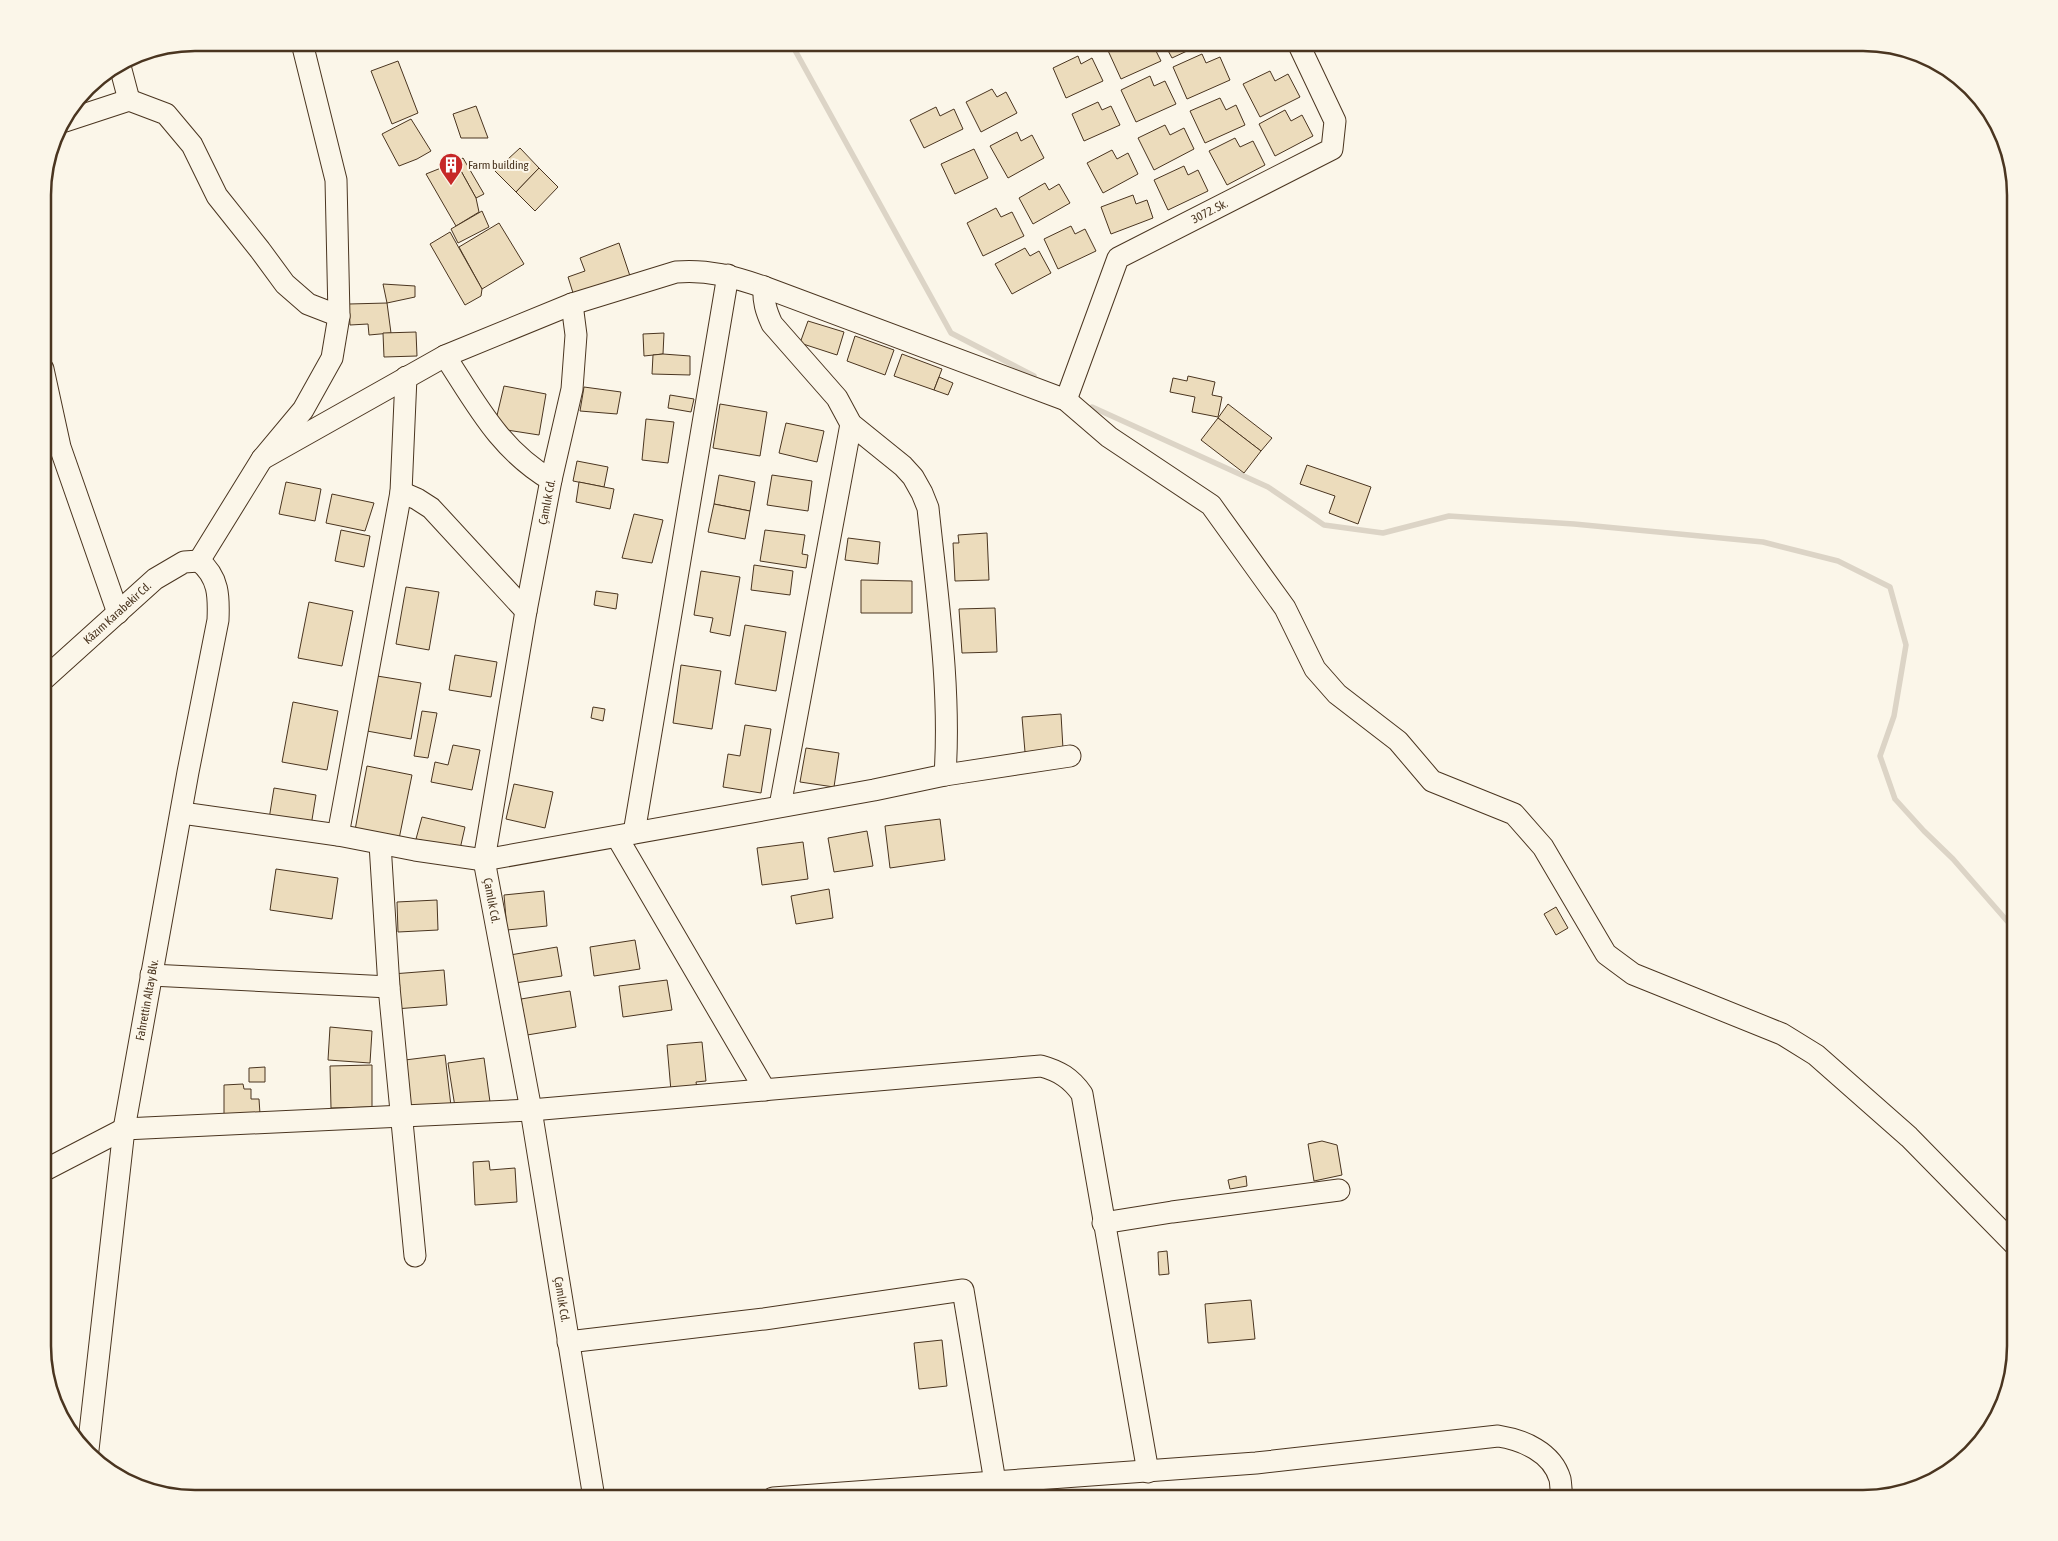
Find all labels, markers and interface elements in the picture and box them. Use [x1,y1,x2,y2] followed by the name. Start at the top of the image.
[438,152,464,186] building icon: Farm building
[468,158,530,172] place label: Farm building
[1189,196,1230,226] street label: 3072. Sk.
[536,478,558,526] street label: Çamlık Cd.
[81,579,154,647] street label: Kâzım Karabekir Cd.
[481,877,503,924] street label: Çamlık Cd.
[133,958,161,1042] street label: Fahrettin Altay Blv.
[551,1276,572,1323] street label: Çamlık Cd.

